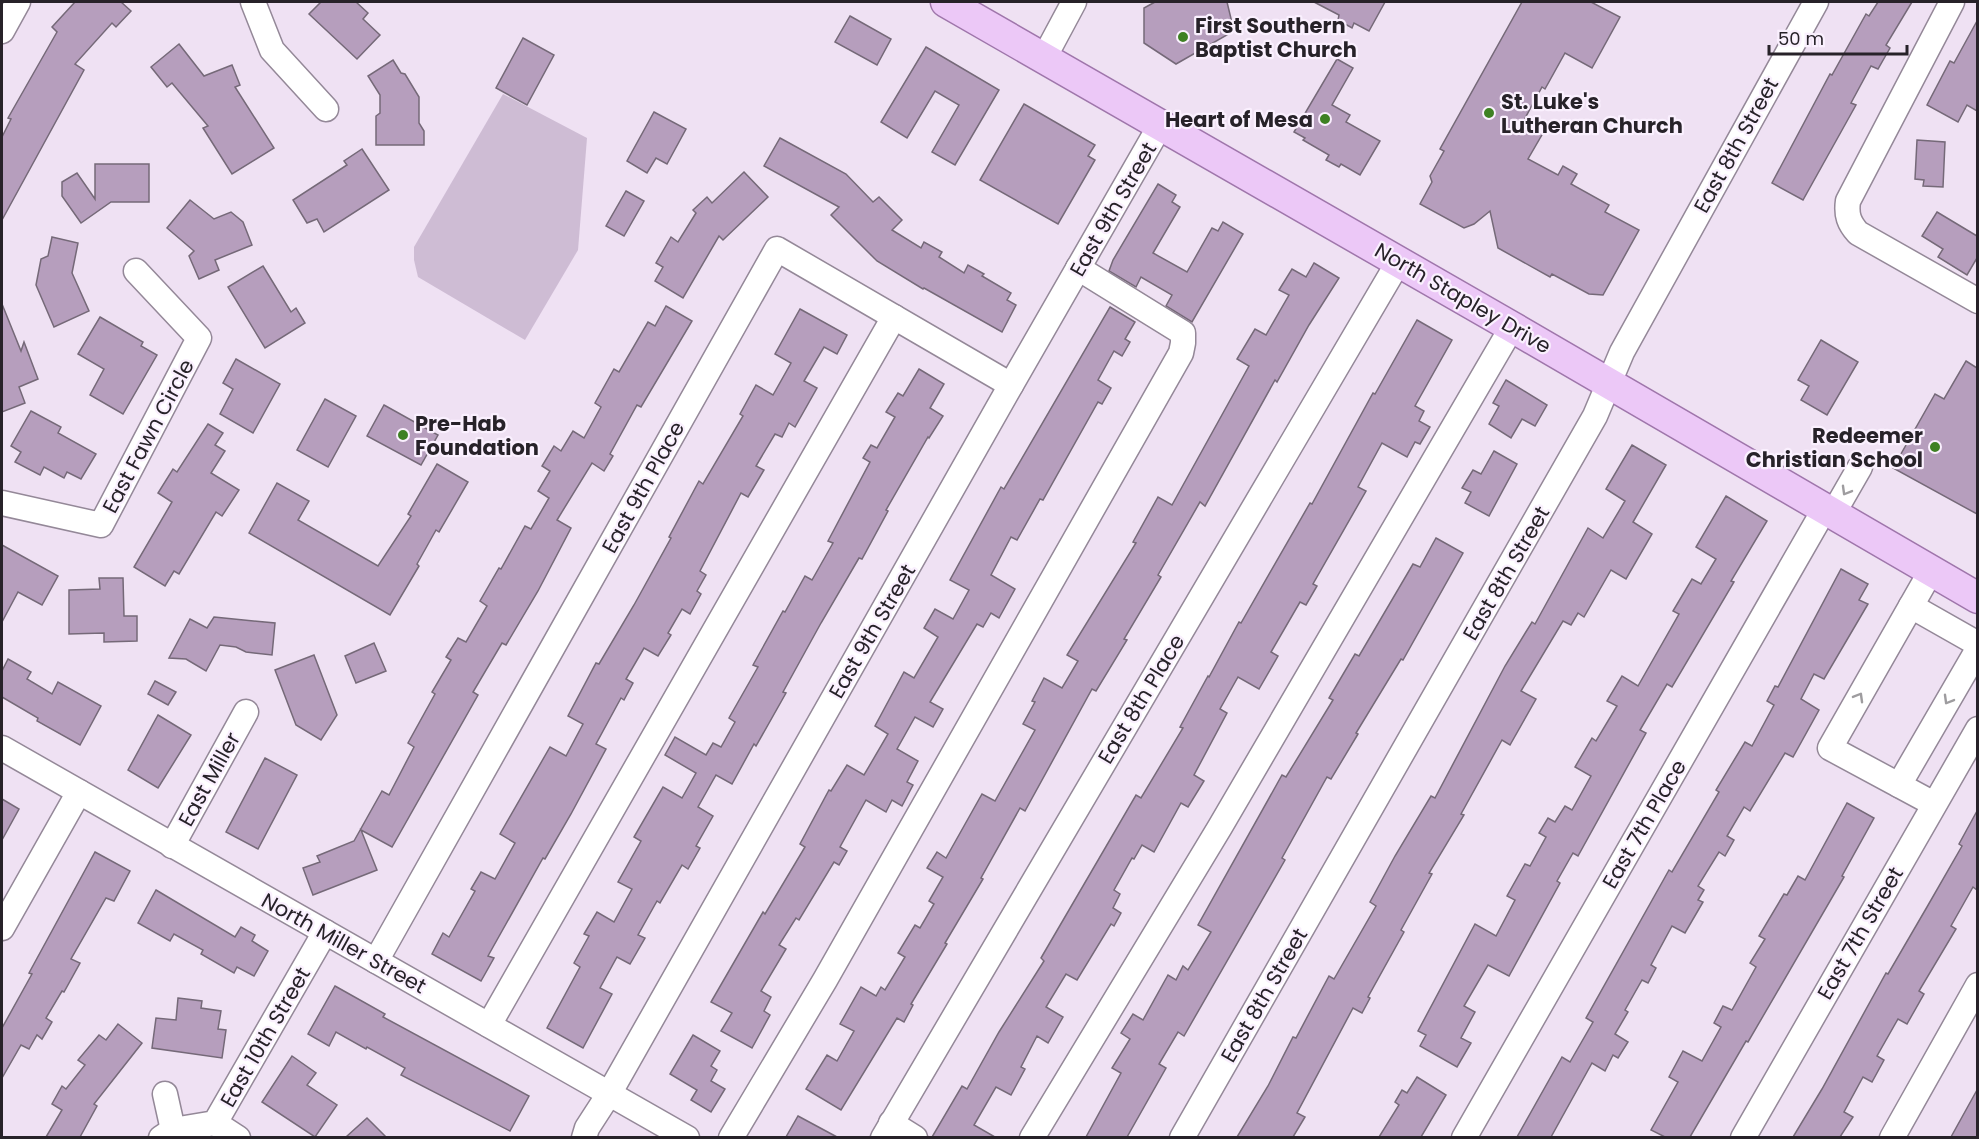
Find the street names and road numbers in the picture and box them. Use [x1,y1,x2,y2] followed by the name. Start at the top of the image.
[1687,72,1785,218] street label: East 8th Street
[1063,137,1163,281] street label: East 9th Street
[1369,236,1557,360] street label: North Stapley Drive
[95,354,201,518] street label: East Fawn Circle
[595,416,691,558] street label: East 9th Place
[1456,501,1556,645] street label: East 8th Street
[822,559,922,703] street label: East 9th Street
[1091,629,1191,769] street label: East 8th Place
[171,727,247,831] street label: East Miller
[1595,754,1693,894] street label: East 7th Place
[1810,861,1910,1005] street label: East 7th Street
[256,886,432,1000] street label: North Miller Street
[1214,923,1314,1067] street label: East 8th Street
[213,962,317,1112] street label: East 10th Street

